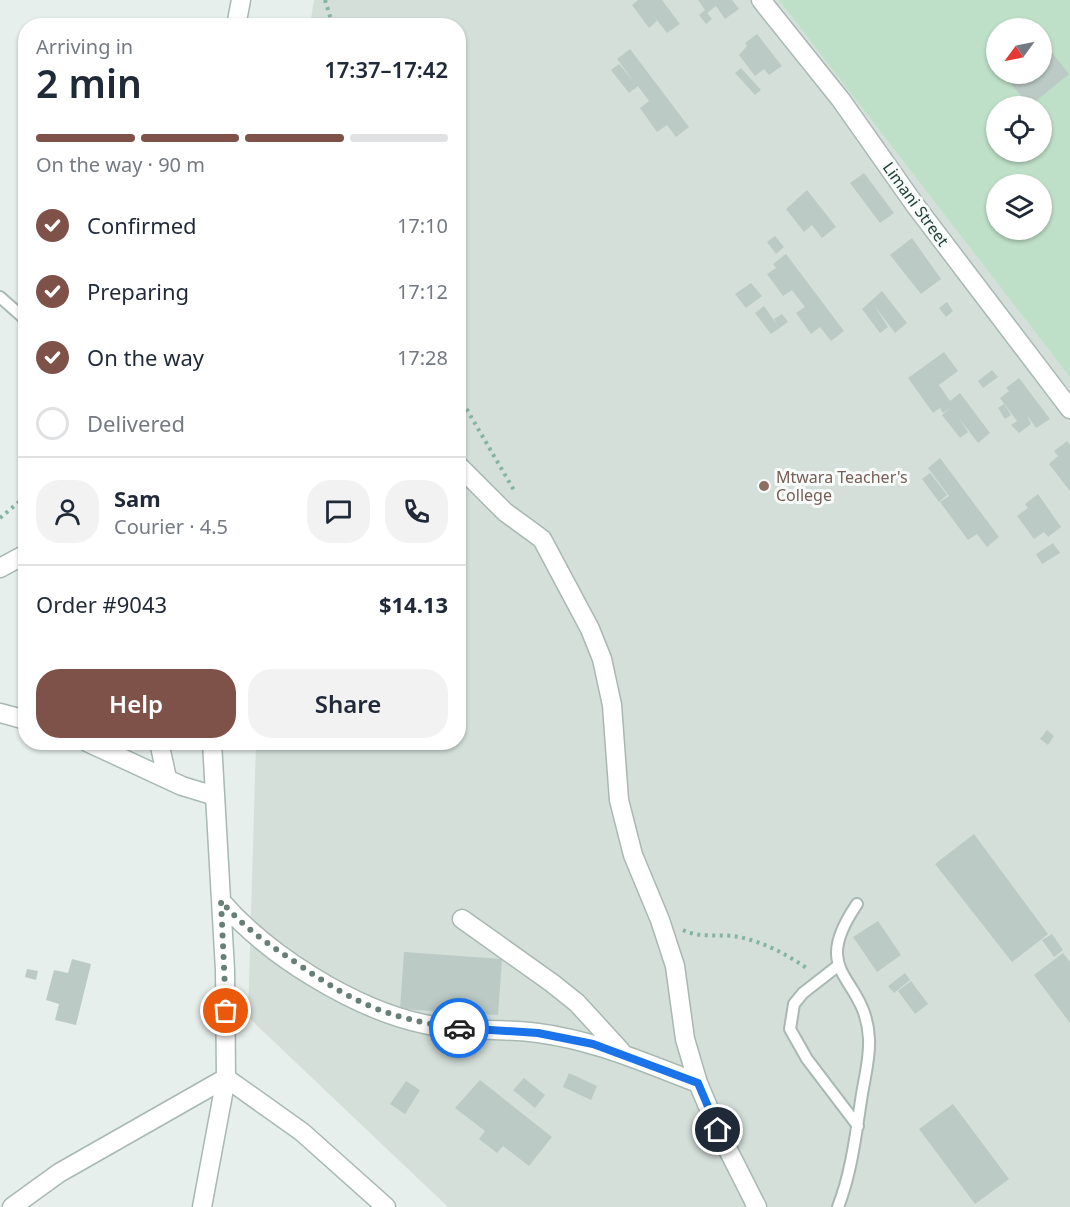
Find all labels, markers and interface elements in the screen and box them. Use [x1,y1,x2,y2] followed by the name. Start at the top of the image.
[986,18,1052,84] north arrow
[986,18,1052,240] map controls
[36,33,133,60] text: Arriving in
[324,54,448,84] text: 17:37–17:42
[36,56,142,109] text: 2 min
[986,96,1052,162] button: locate
[36,151,205,178] text: On the way · 90 m
[878,157,954,251] street label: Limani Street
[986,174,1052,240] button: layers
[36,209,69,242] icon: check
[87,210,197,240] text: Confirmed
[397,212,448,239] text: 17:10
[36,275,69,308] icon: check
[87,276,189,306] text: Preparing
[397,278,448,305] text: 17:12
[36,341,69,374] icon: check
[87,342,204,372] text: On the way
[397,344,448,371] text: 17:28
[87,408,185,438] text: Delivered
[776,466,908,506] place label: Mtwara Teacher's College
[757,479,771,493] marker: Mtwara Teacher's College
[36,480,99,543] button: person
[307,480,370,543] button: chat
[385,480,448,543] button: phone
[114,483,161,513] text: Sam
[114,513,228,540] text: Courier · 4.5
[36,589,167,619] text: Order #9043
[379,589,448,619] text: $14.13
[36,669,236,738] button: Help
[248,669,448,738] button: Share
[200,985,251,1036] pin
[209,994,242,1027] icon: bag
[429,998,489,1058] courier
[443,1012,476,1045] icon: car
[692,1104,743,1155] pin
[701,1113,734,1146] icon: home

